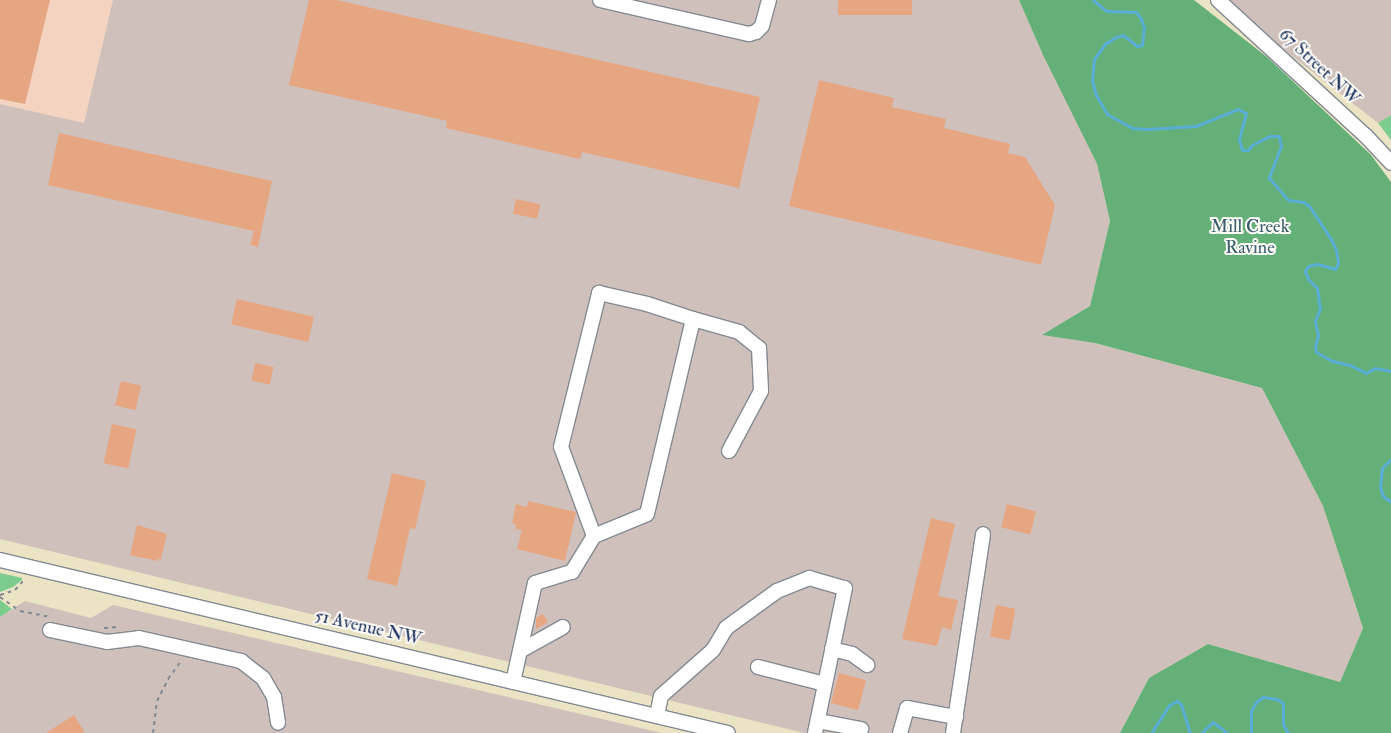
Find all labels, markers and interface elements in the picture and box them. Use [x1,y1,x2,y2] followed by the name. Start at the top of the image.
[1274,24,1364,110] street label: 67 Street NW
[1211,217,1289,260] park label: Mill Creek Ravine
[313,605,423,651] street label: 51 Avenue NW

